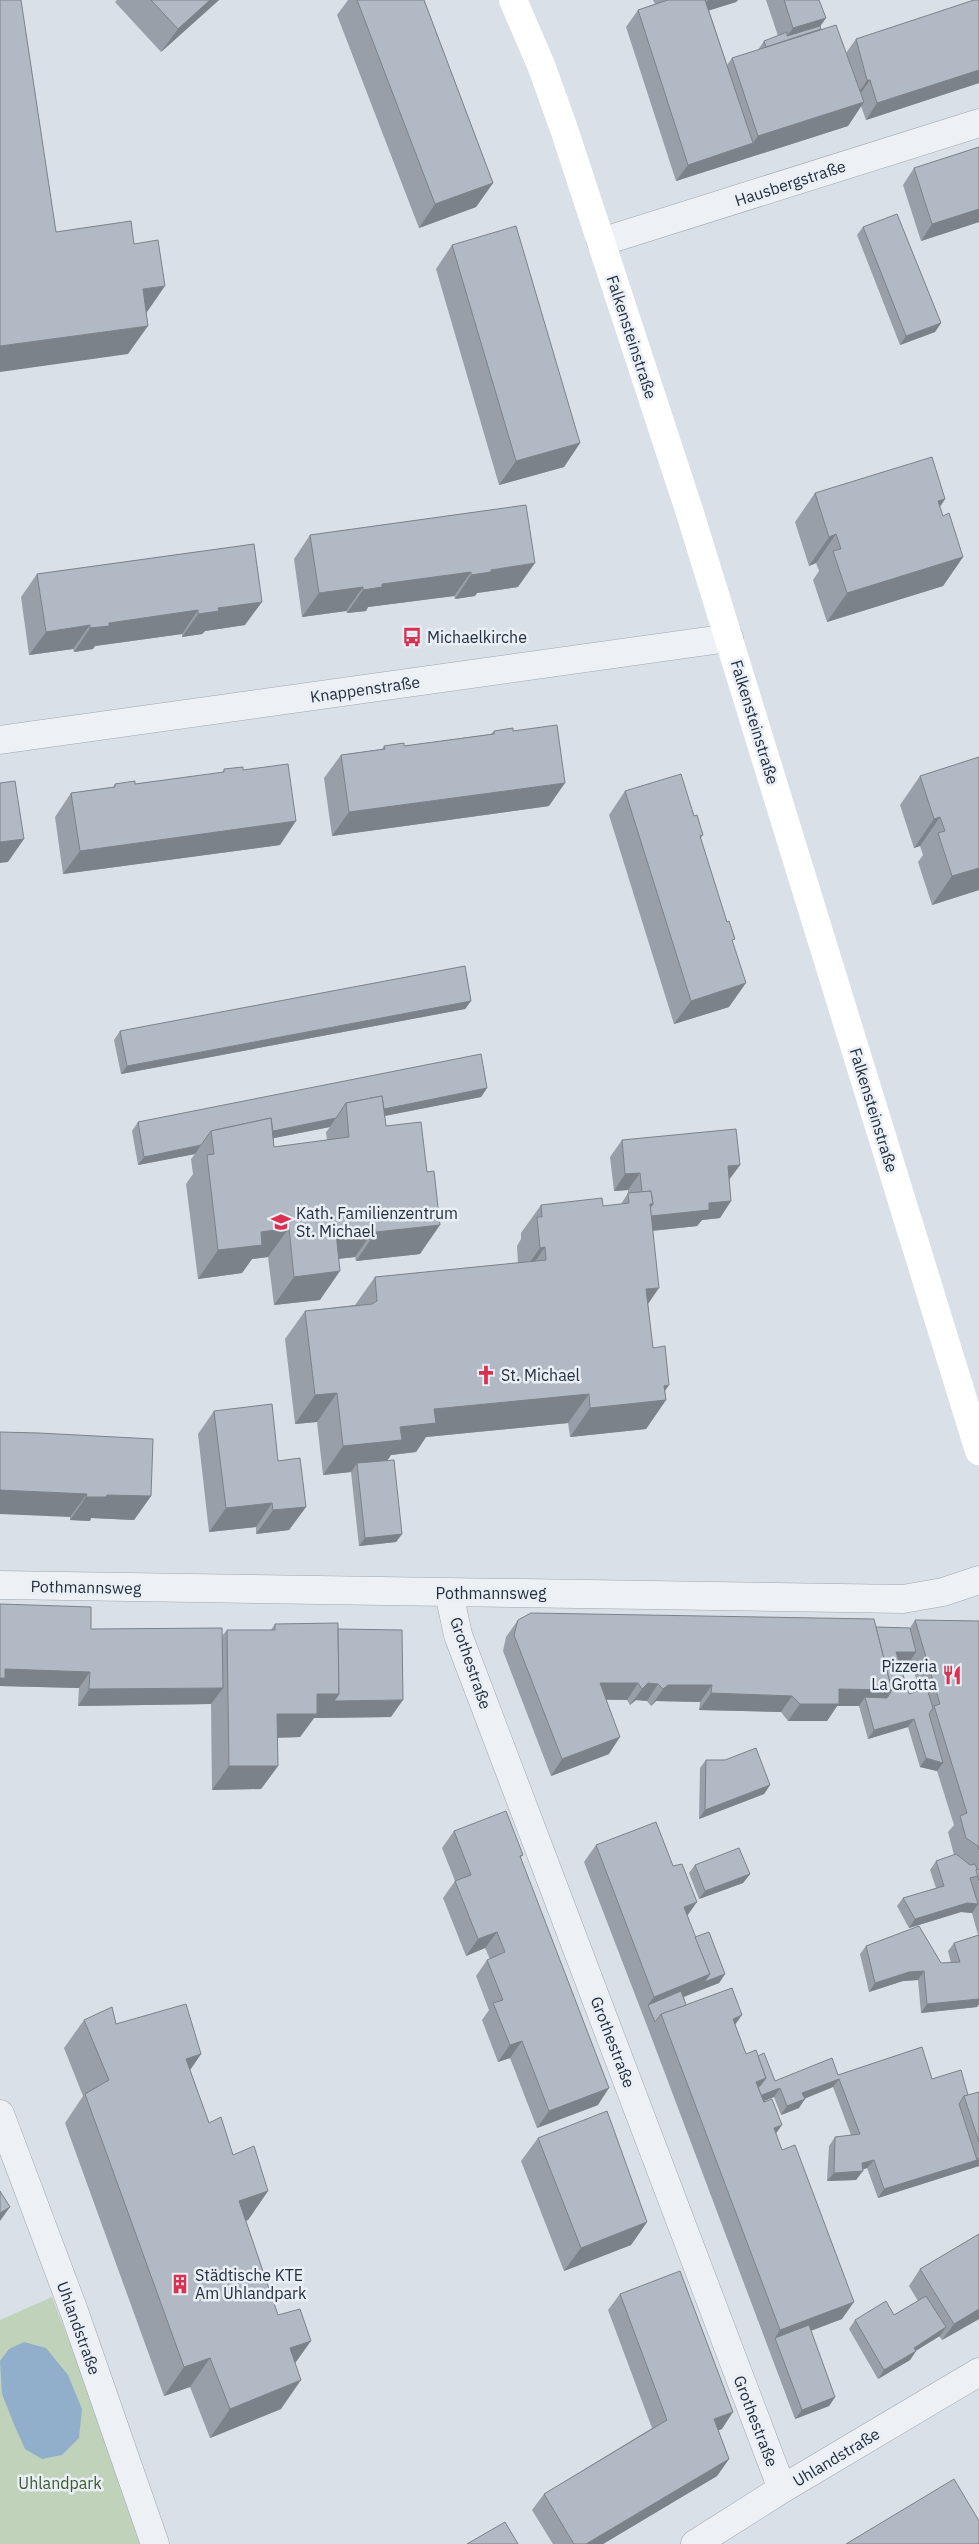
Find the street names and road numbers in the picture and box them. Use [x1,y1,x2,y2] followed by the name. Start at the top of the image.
[732,156,848,210] street label: Hausbergstraße
[603,273,662,402] street label: Falkensteinstraße
[727,657,783,787] street label: Falkensteinstraße
[309,671,421,707] street label: Knappenstraße
[846,1045,902,1175] street label: Falkensteinstraße
[30,1576,142,1598] street label: Pothmannsweg
[436,1583,547,1603] street label: Pothmannsweg
[446,1614,496,1712] street label: Grothestraße
[586,1994,640,2091] street label: Grothestraße
[53,2279,105,2378] street label: Uhlandstraße
[729,2373,783,2470] street label: Grothestraße
[789,2423,883,2491] street label: Uhlandstraße

